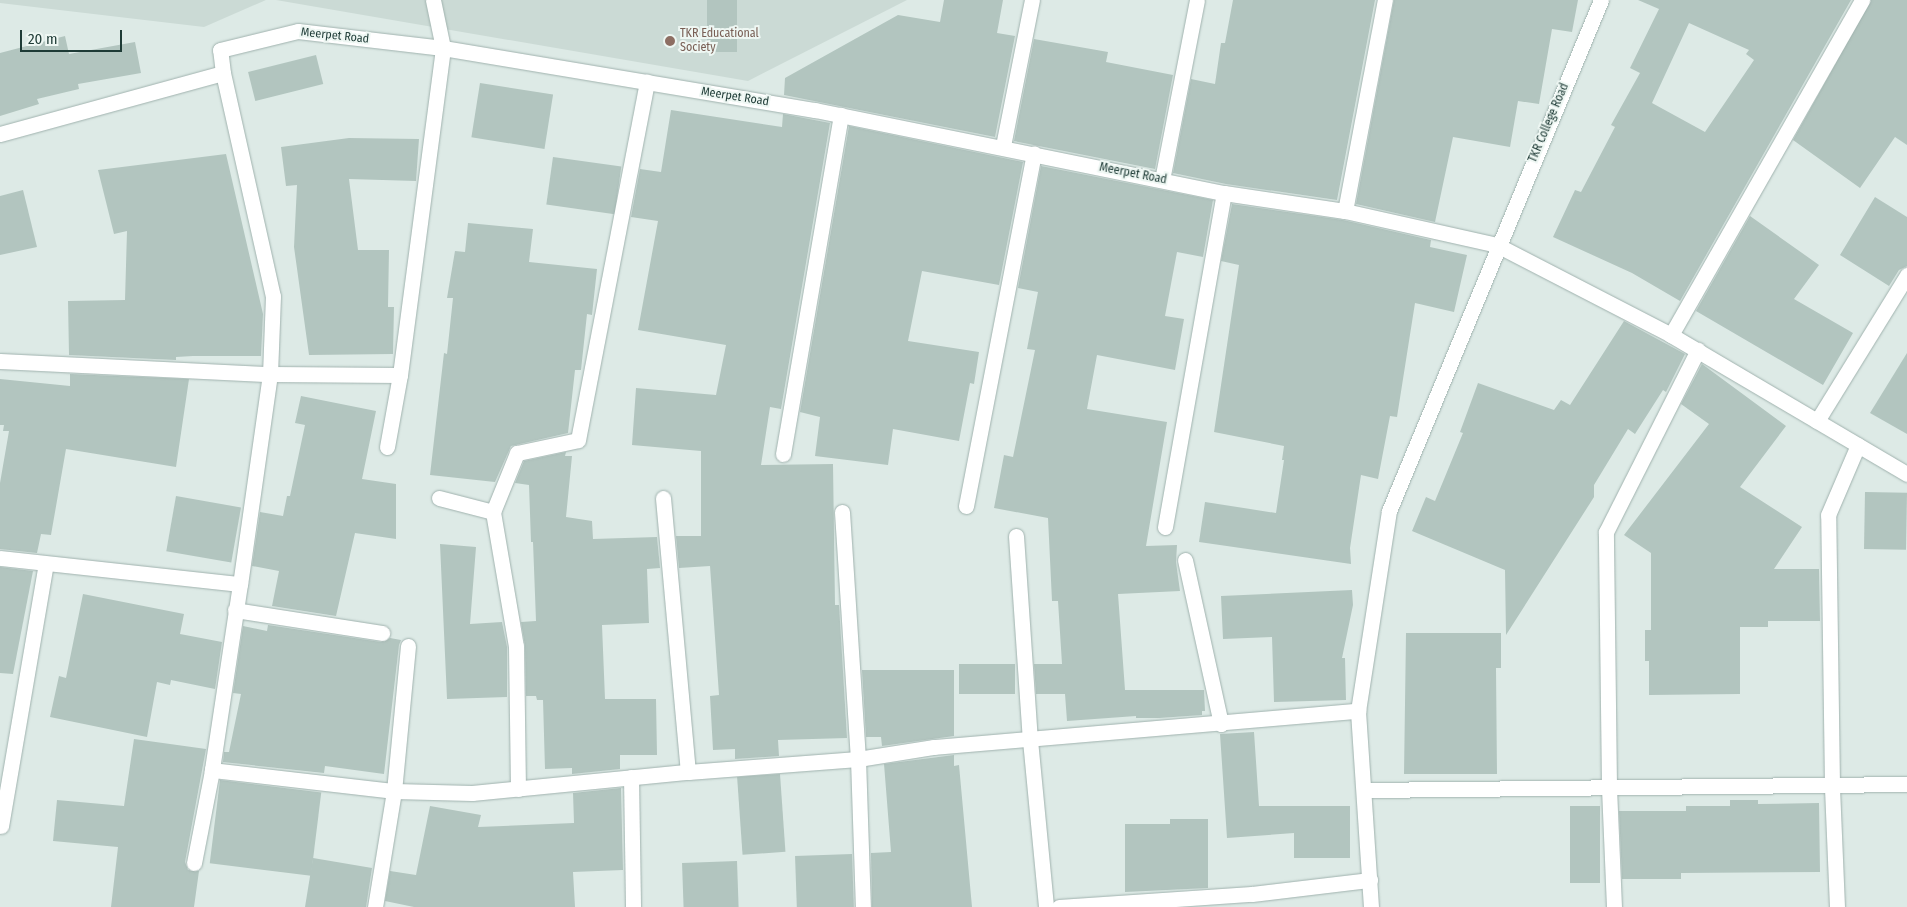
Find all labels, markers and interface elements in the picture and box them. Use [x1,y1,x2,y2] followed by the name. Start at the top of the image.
[22,20,125,52] scale bar
[300,25,370,47] street label: Meerpet Road
[680,27,759,55] place label: TKR Educational Society
[28,30,58,48] text: 20 m
[664,35,676,47] marker: TKR Educational Society
[1526,81,1572,165] street label: TKR College Road
[700,85,770,109] street label: Meerpet Road
[1098,160,1168,188] street label: Meerpet Road

